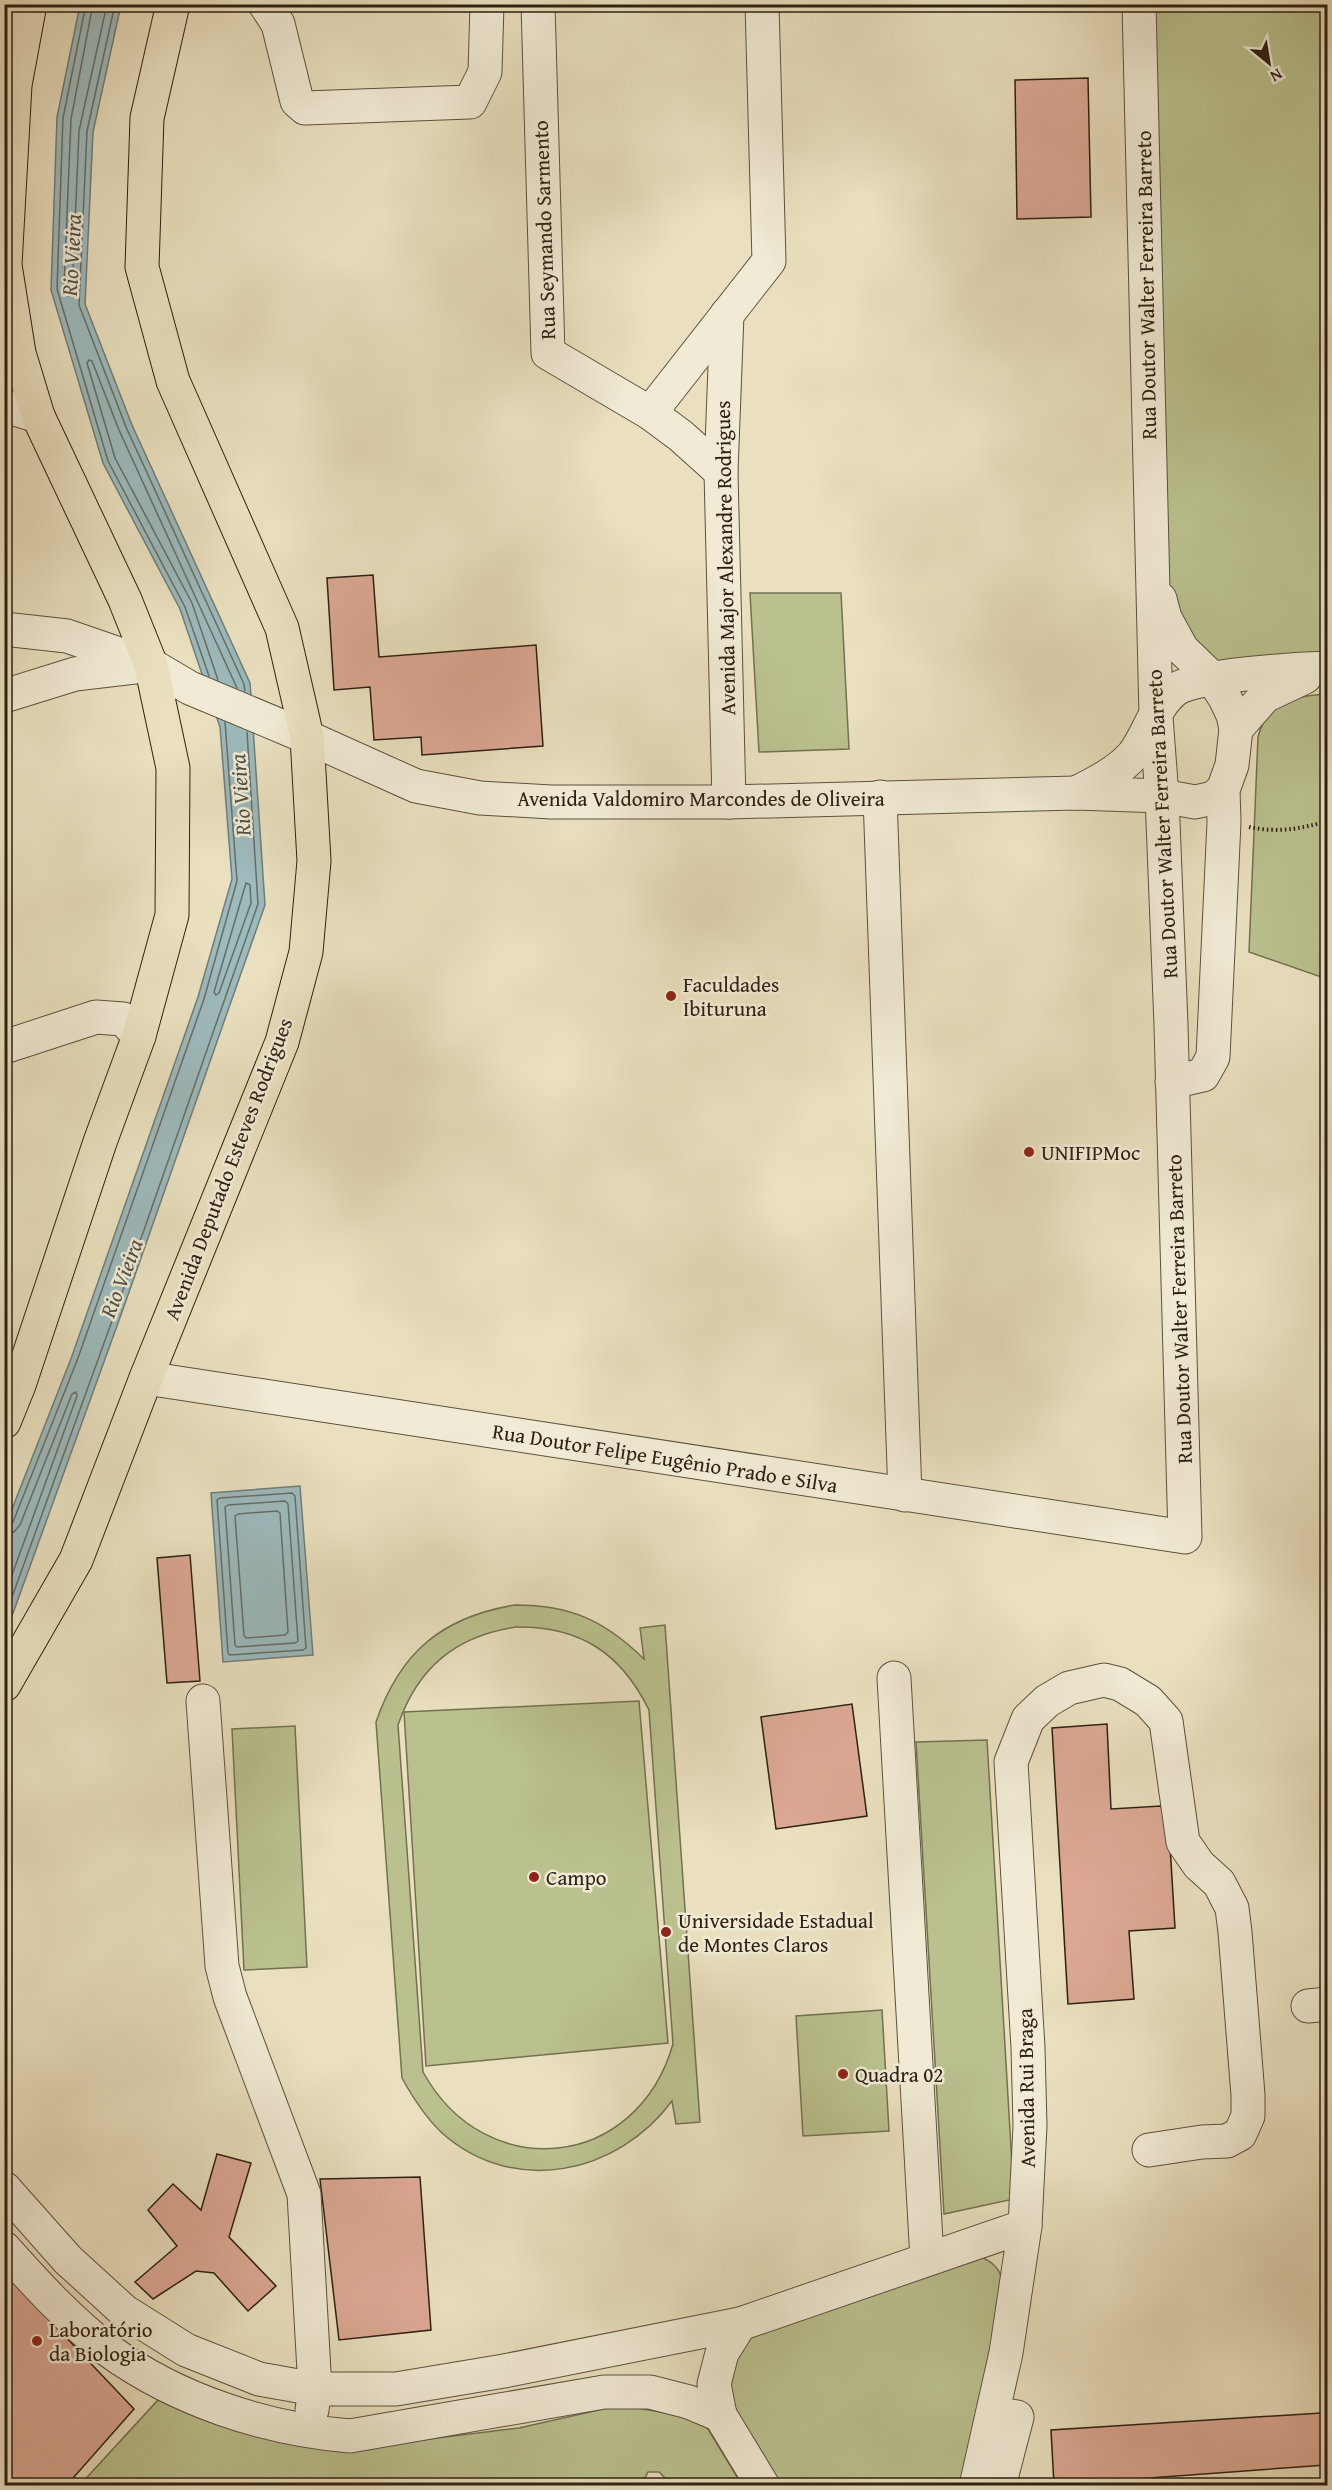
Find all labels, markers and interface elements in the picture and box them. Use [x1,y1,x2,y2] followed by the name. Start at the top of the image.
[1239,33,1299,93] north arrow
[1266,63,1287,89] text: N
[525,120,563,340] street label: Rua Seymando Sarmento
[1128,130,1164,440] street label: Rua Doutor Walter Ferreira Barreto
[53,213,89,298] water label: Rio Vieira
[707,400,743,716] street label: Avenida Major Alexandre Rodrigues
[1138,669,1186,979] street label: Rua Doutor Walter Ferreira Barreto
[221,753,259,838] water label: Rio Vieira
[517,783,885,814] street label: Avenida Valdomiro Marcondes de Oliveira
[683,969,779,1024] place label: Faculdades Ibituruna
[664,989,678,1003] marker: Faculdades Ibituruna
[156,1013,300,1325] street label: Avenida Deputado Esteves Rodrigues
[1041,1137,1140,1168] place label: UNIFIPMoc
[1022,1145,1036,1159] marker: UNIFIPMoc
[1158,1154,1200,1464] street label: Rua Doutor Walter Ferreira Barreto
[91,1234,151,1323] water label: Rio Vieira
[490,1415,840,1501] street label: Rua Doutor Felipe Eugênio Prado e Silva
[546,1862,607,1893] place label: Campo
[527,1870,541,1884] marker: Campo
[678,1905,874,1960] place label: Universidade Estadual de Montes Claros
[659,1925,673,1939] marker: Universidade Estadual de Montes Claros
[1009,2008,1043,2168] street label: Avenida Rui Braga
[855,2059,943,2090] place label: Quadra 02
[836,2067,850,2081] marker: Quadra 02
[49,2314,153,2369] place label: Laboratório da Biologia
[30,2334,44,2348] marker: Laboratório da Biologia

